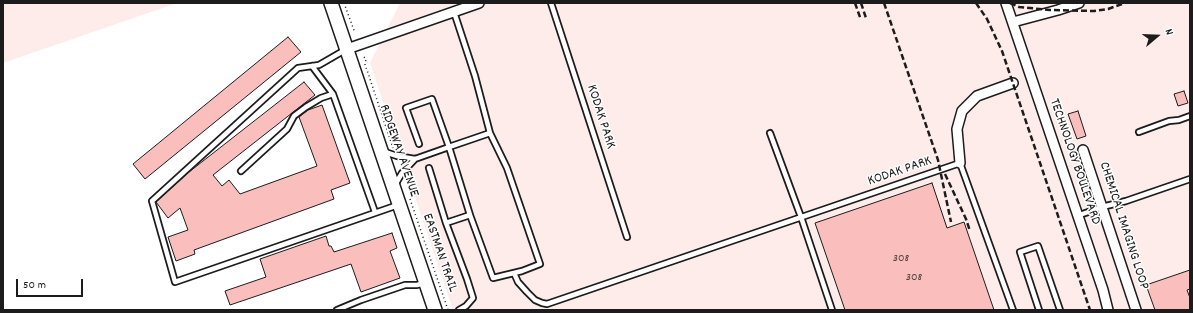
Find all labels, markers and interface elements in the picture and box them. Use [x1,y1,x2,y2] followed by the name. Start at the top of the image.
[1137,16,1177,56] north arrow
[1160,27,1177,37] text: N
[582,83,618,151] street label: KODAK PARK
[1045,97,1103,227] street label: TECHNOLOGY BOULEVARD
[374,103,422,199] street label: RIDGEWAY AVENUE
[866,153,934,191] street label: KODAK PARK
[1094,160,1152,292] street label: CHEMICAL IMAGING LOOP
[418,212,460,294] street label: EASTMAN TRAIL
[893,252,909,266] house number: 308
[18,271,85,297] scale bar
[906,271,922,285] house number: 308
[23,277,46,294] text: 50 m

